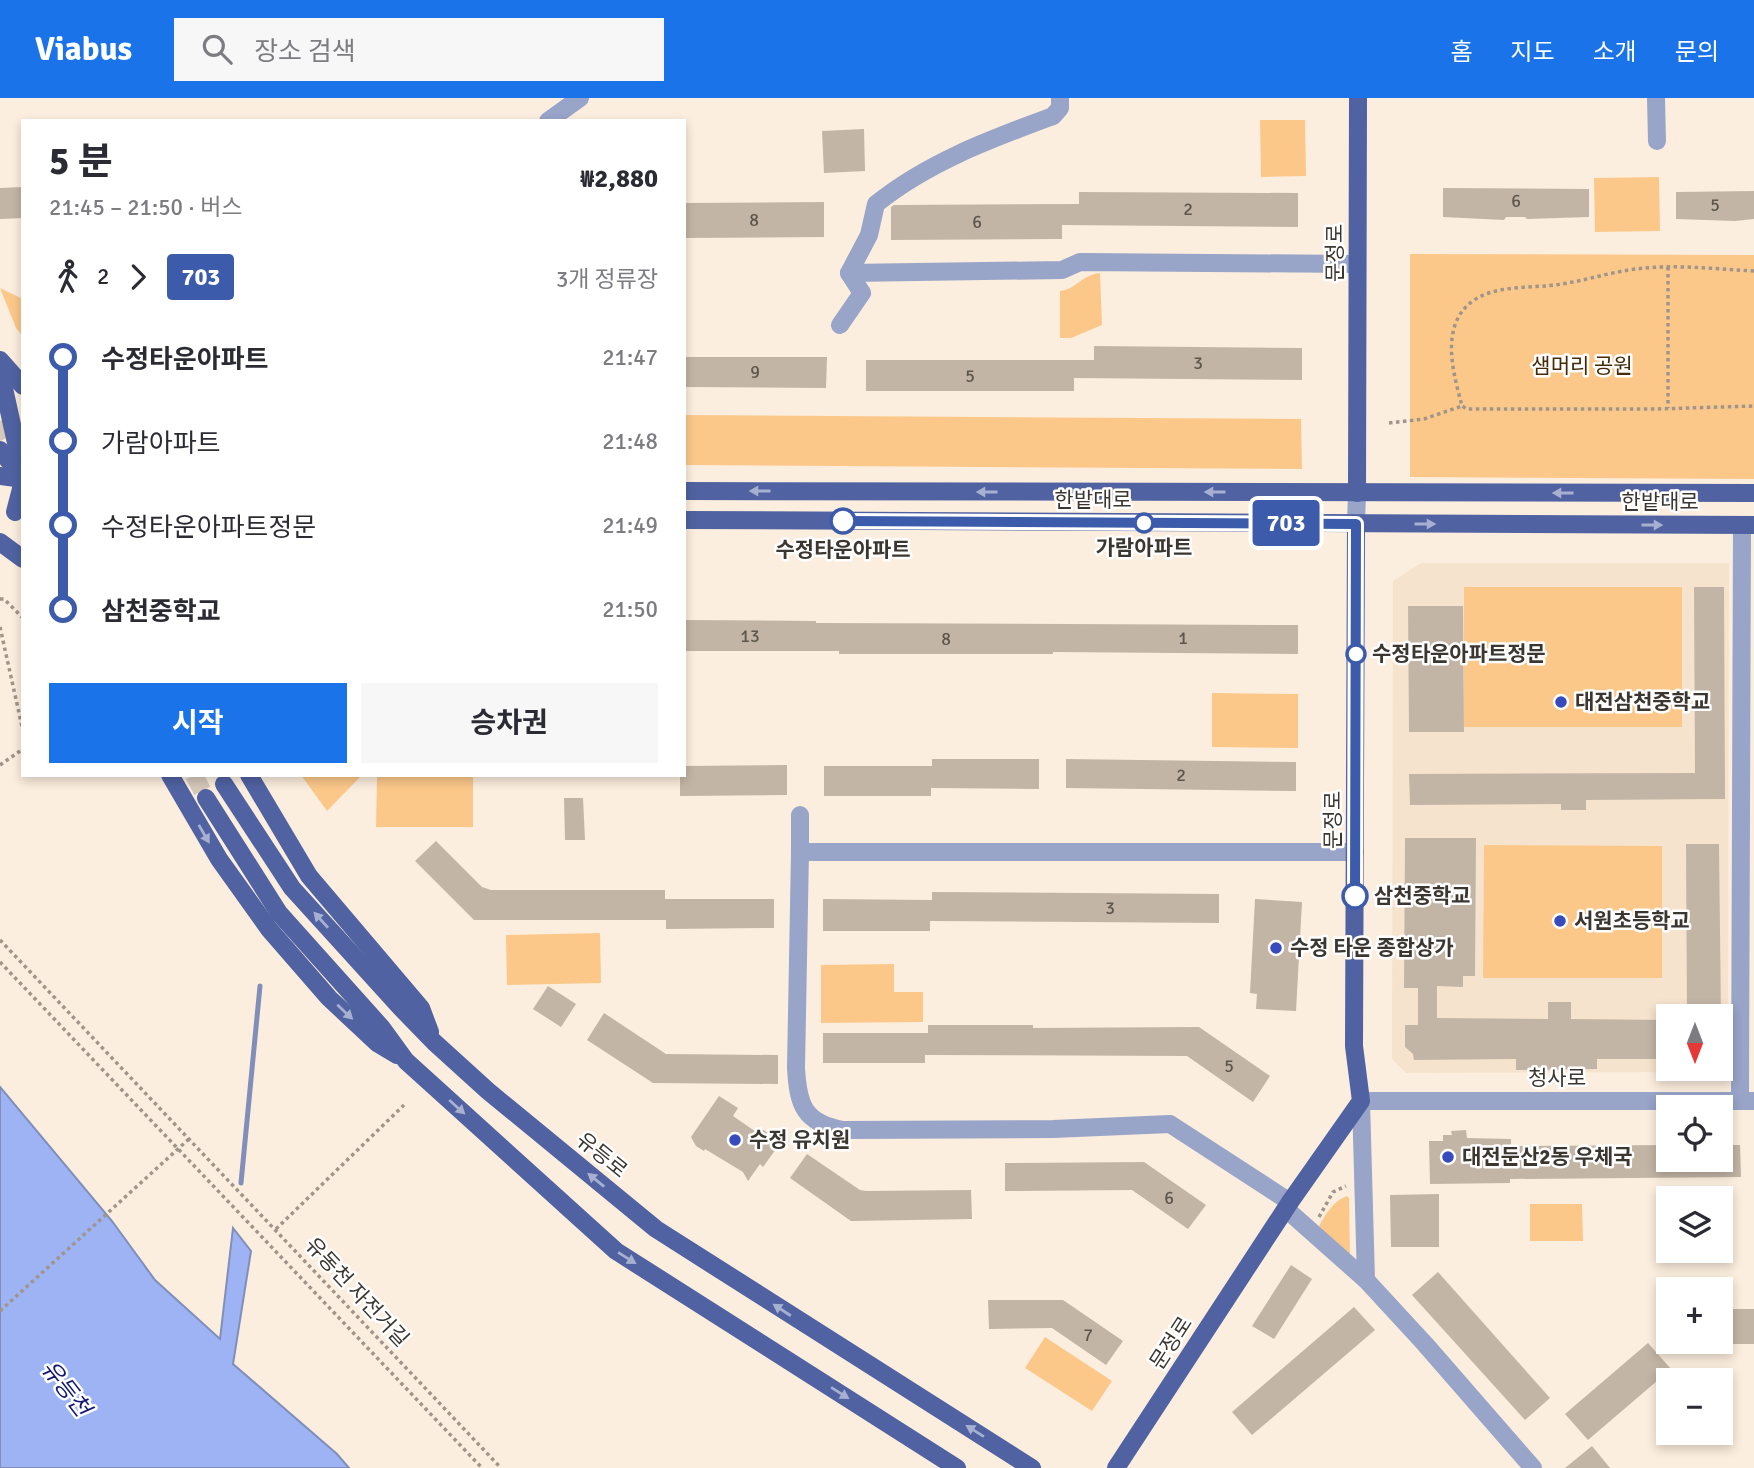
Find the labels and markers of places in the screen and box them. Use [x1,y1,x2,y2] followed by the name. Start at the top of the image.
[830,508,856,534] marker: 수정타운아파트
[1134,513,1154,533] marker: 가람아파트
[1096,535,1192,561] place label: 가람아파트
[775,537,911,563] place label: 수정타운아파트
[1372,641,1546,667] place label: 수정타운아파트정문
[1346,644,1366,664] marker: 수정타운아파트정문
[1575,689,1710,715] place label: 대전삼천중학교
[1553,694,1569,710] marker: 대전삼천중학교
[1342,883,1368,909] marker: 삼천중학교
[1374,883,1471,909] place label: 삼천중학교
[1574,908,1690,934] place label: 서원초등학교
[1552,913,1568,929] marker: 서원초등학교
[1290,935,1454,961] place label: 수정 타운 종합상가
[1268,940,1284,956] marker: 수정 타운 종합상가
[749,1127,850,1153] place label: 수정 유치원
[727,1132,743,1148] marker: 수정 유치원
[1462,1144,1633,1170] place label: 대전둔산2동 우체국
[1440,1149,1456,1165] marker: 대전둔산2동 우체국

